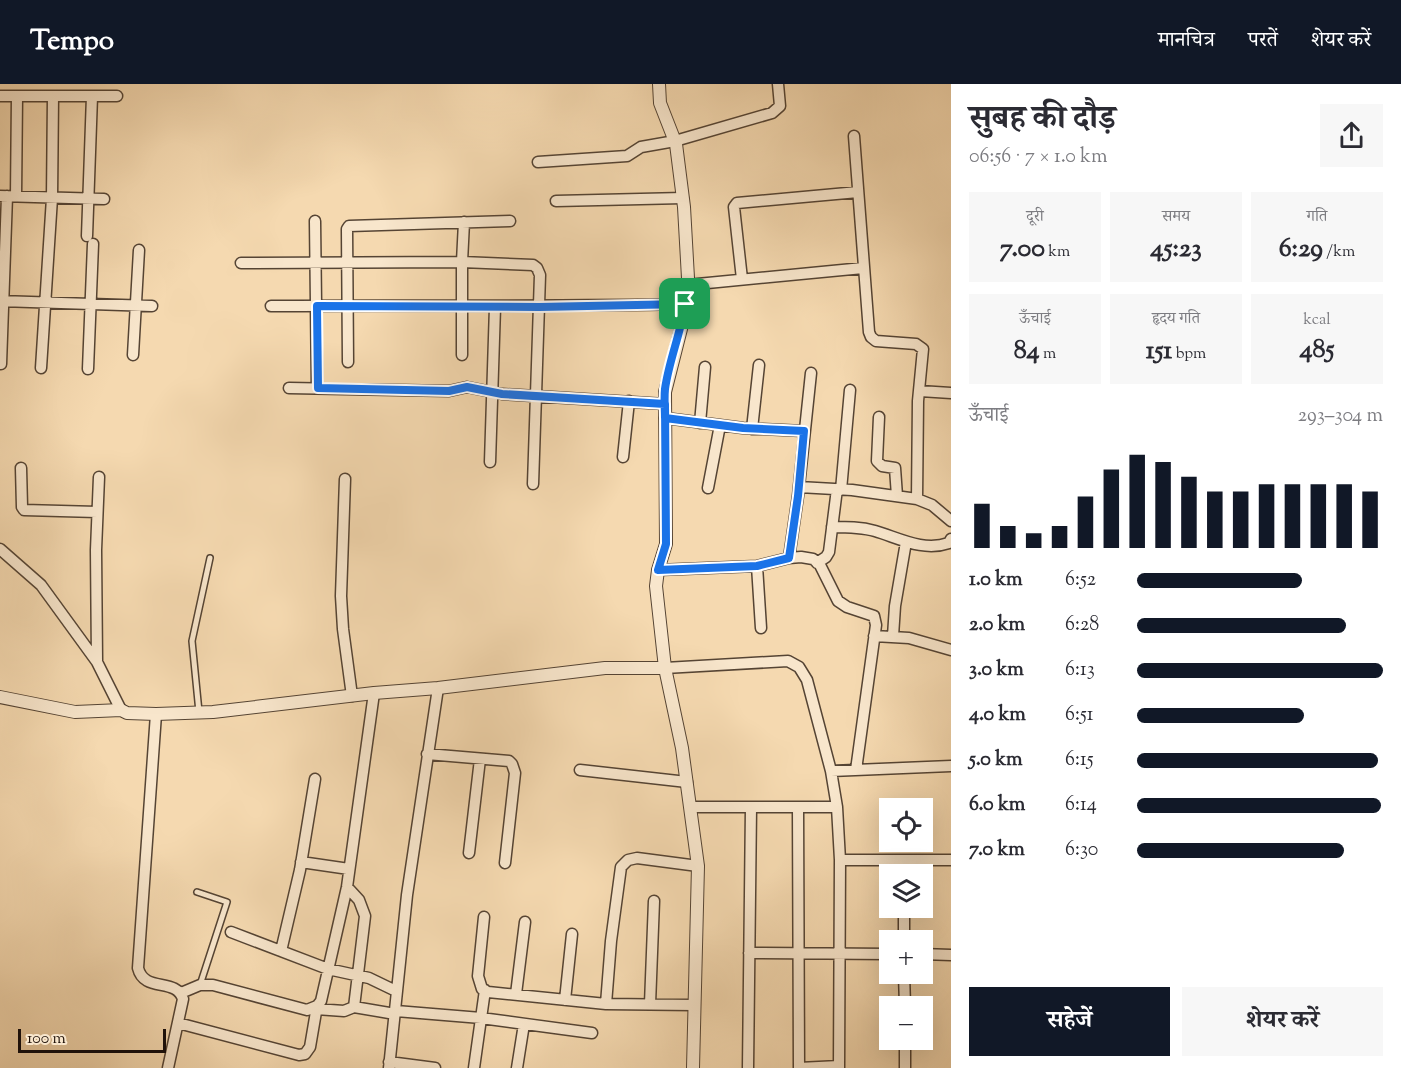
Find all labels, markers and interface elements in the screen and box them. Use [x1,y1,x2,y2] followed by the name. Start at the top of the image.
[30,22,114,62] text: Tempo
[1158,26,1215,56] text: मानचित्र
[1248,26,1278,56] text: परतें
[1311,26,1371,56] text: शेयर करें
[969,96,1116,144] text: सुबह की दौड़
[1320,104,1383,167] button: share
[969,143,1108,172] text: 06:56 · 7 × 1.0 km
[1026,206,1044,229] text: दूरी
[1162,206,1190,229] text: समय
[1307,206,1327,229] text: गति
[1000,231,1045,268] text: 7.00
[1150,231,1202,268] text: 45:23
[1279,231,1323,268] text: 6:29
[1045,241,1070,264] text: km
[1323,241,1355,264] text: /km
[659,278,710,329] pin
[668,287,701,320] icon: arrive
[1019,308,1051,331] text: ऊँचाई
[1152,308,1200,331] text: हृदय गति
[1303,309,1331,332] text: kcal
[1300,332,1335,369] text: 485
[1014,333,1040,370] text: 84
[1146,333,1172,370] text: 151
[1040,343,1056,366] text: m
[1172,343,1206,366] text: bpm
[969,402,1008,431] text: ऊँचाई
[1298,402,1383,431] text: 293–304 m
[969,566,1023,595] text: 1.0 km
[1065,566,1096,595] text: 6:52
[969,611,1025,640] text: 2.0 km
[1065,611,1099,640] text: 6:28
[969,656,1024,685] text: 3.0 km
[1065,656,1095,685] text: 6:13
[969,701,1026,730] text: 4.0 km
[1065,701,1094,730] text: 6:51
[969,746,1023,775] text: 5.0 km
[1065,746,1094,775] text: 6:15
[969,791,1025,820] text: 6.0 km
[1065,791,1097,820] text: 6:14
[879,798,933,1050] map controls
[879,798,933,852] button: locate
[969,836,1025,865] text: 7.0 km
[1065,836,1098,865] text: 6:30
[879,864,933,918] button: layers
[879,930,933,984] button: +
[969,987,1170,1056] button: सहेजें
[1182,987,1383,1056] button: शेयर करें
[879,996,933,1050] button: −
[18,1026,166,1054] scale bar
[27,1028,66,1051] text: 100 m

